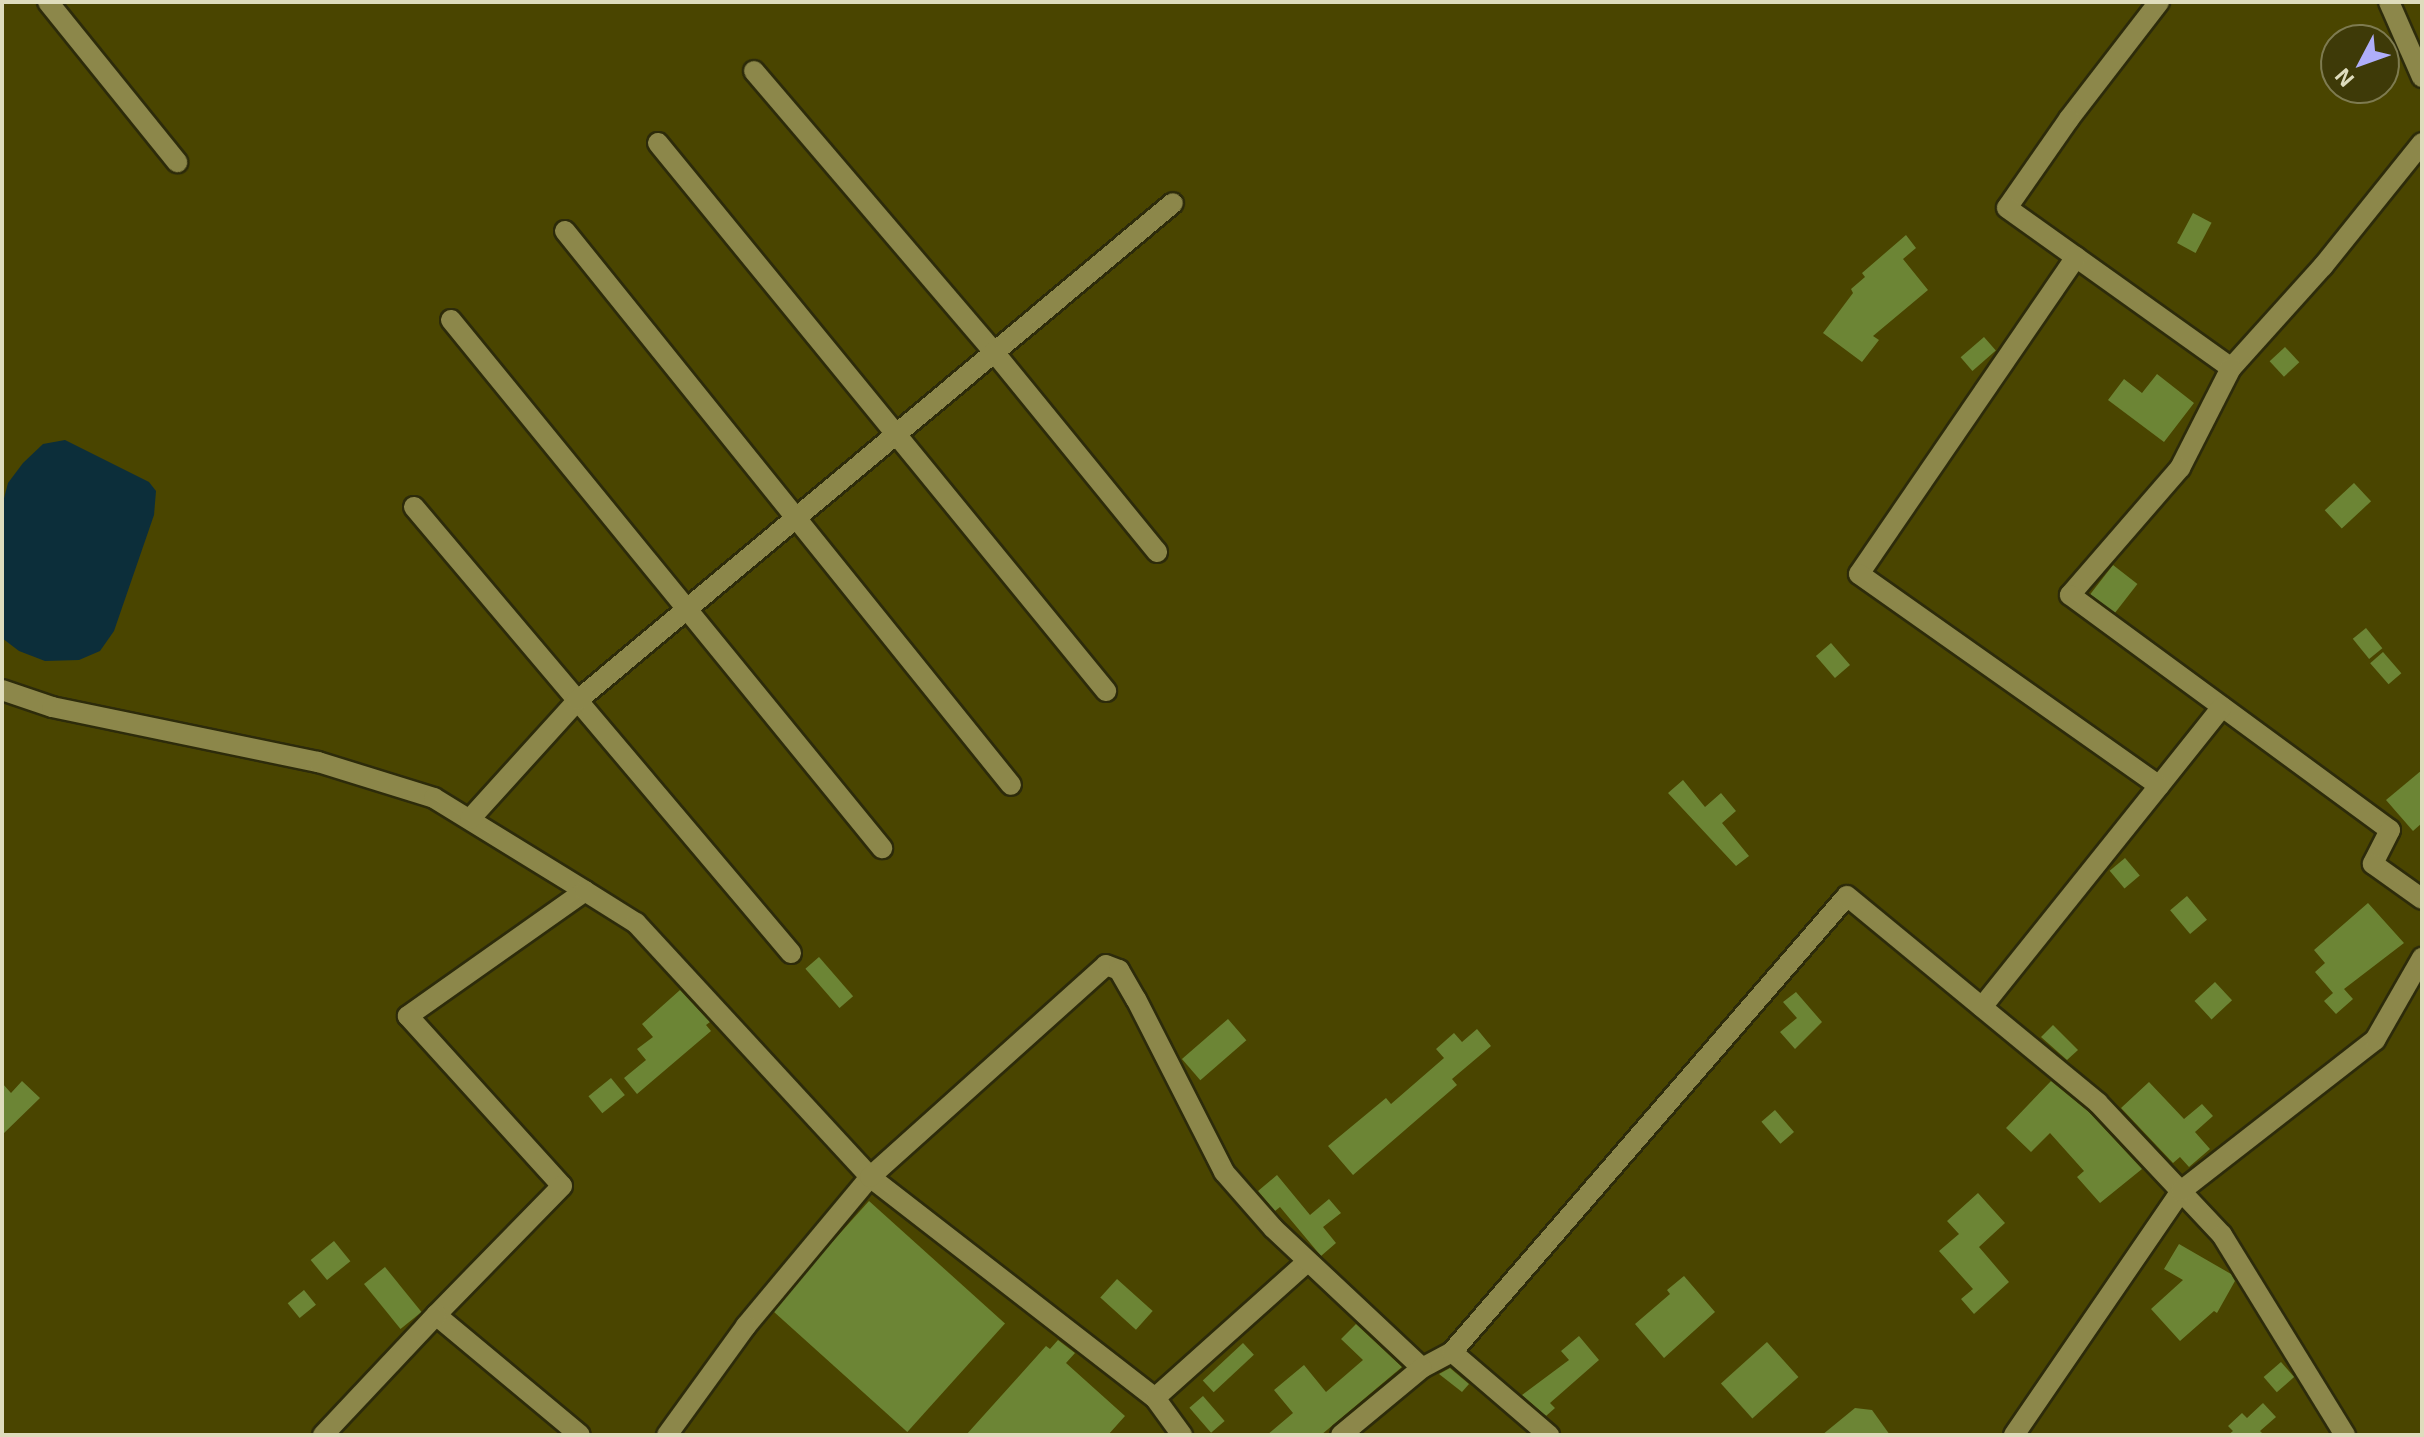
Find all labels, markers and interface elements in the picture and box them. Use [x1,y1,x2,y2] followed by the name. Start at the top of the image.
[2320,24,2400,104] north arrow
[2328,64,2358,93] text: N

